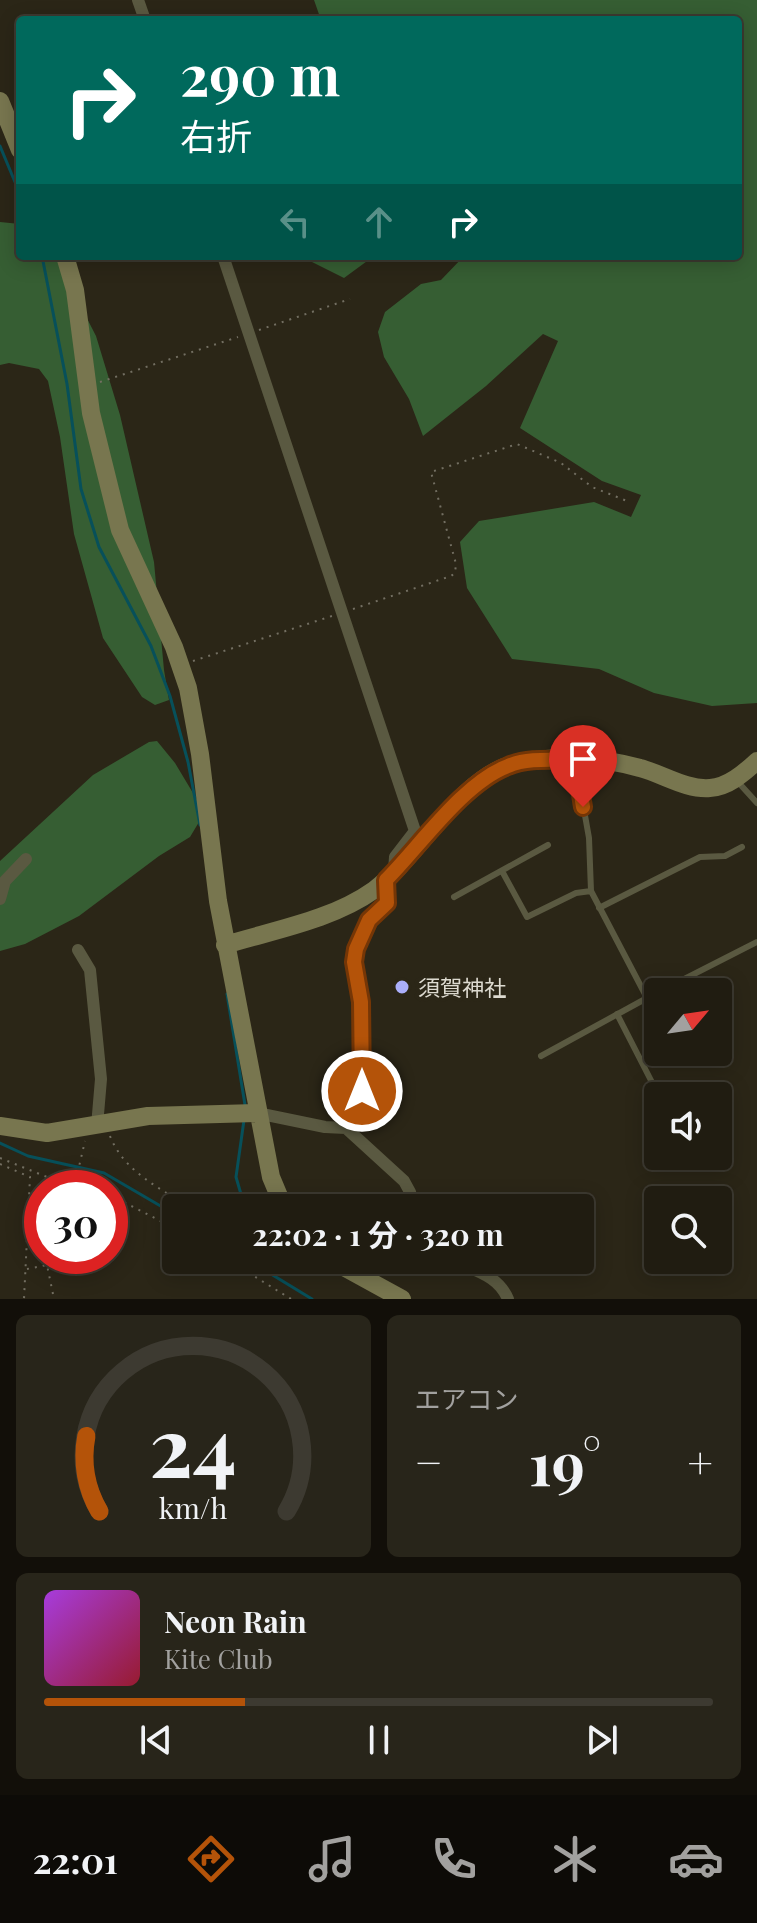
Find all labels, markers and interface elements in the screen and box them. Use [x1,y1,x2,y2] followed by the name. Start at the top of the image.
[180,36,340,111] text: 290 m
[48,48,152,152] icon: right
[180,111,252,159] text: 右折
[273,200,317,244] icon: left
[357,200,401,244] icon: ahead
[441,200,485,244] icon: right
[549,725,617,807] pin
[561,737,605,781] icon: arrive
[418,972,506,1002] place label: 須賀神社
[393,978,411,996] marker: 須賀神社
[644,978,732,1066] north arrow
[644,978,732,1274] map controls
[320,1049,404,1133] position arrow
[644,1082,732,1170] button: sound
[24,1170,128,1274] speed limit sign: 30
[644,1186,732,1274] button: search
[252,1214,504,1254] text: 22:02 · 1 分 · 320 m
[415,1381,519,1416] text: エアコン
[150,1388,237,1499] text: 24
[529,1421,601,1501] text: 19°
[415,1431,443,1490] text: −
[687,1431,713,1490] text: +
[159,1488,228,1526] text: km/h
[164,1601,307,1641] text: Neon Rain
[164,1641,273,1676] text: Kite Club
[134,1718,178,1762] icon: previous
[357,1718,401,1762] icon: pause
[580,1718,624,1762] icon: next
[183,1831,239,1887] icon: directions
[304,1831,360,1887] icon: music
[426,1831,482,1887] icon: phone
[547,1831,603,1887] icon: climate
[668,1831,724,1887] icon: car
[33,1835,118,1883] text: 22:01

